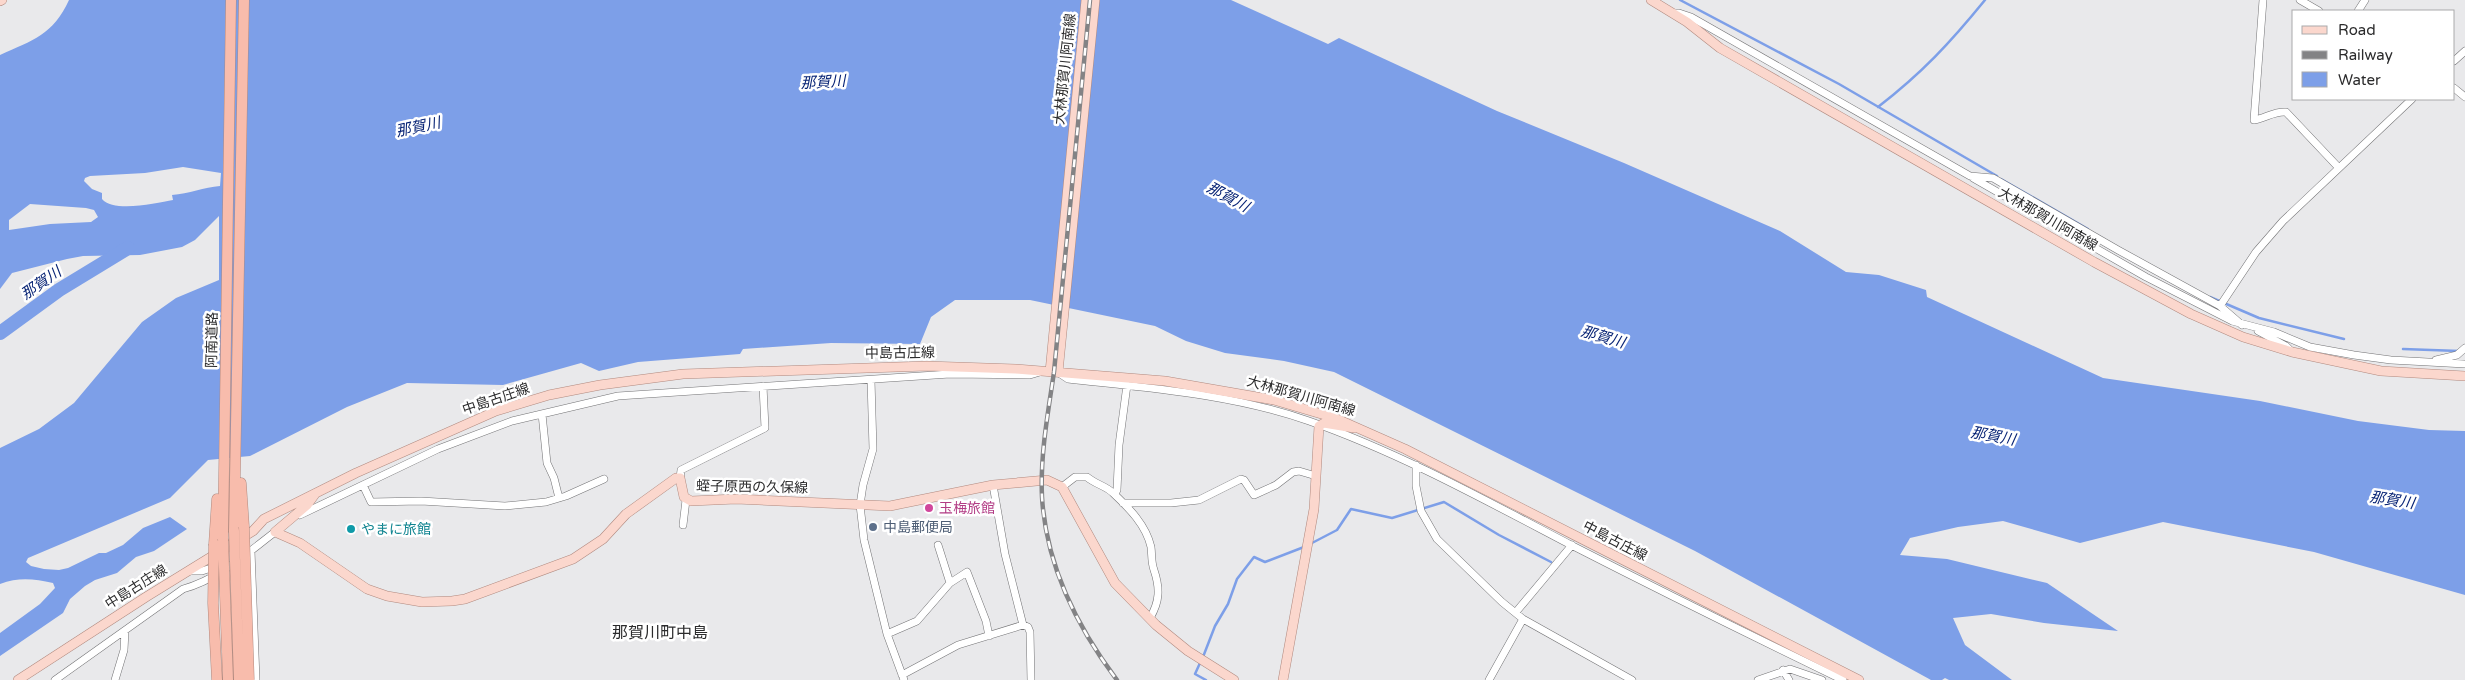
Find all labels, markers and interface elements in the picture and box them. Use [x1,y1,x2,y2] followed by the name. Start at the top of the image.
[2292,10,2455,100] legend
[1051,12,1079,126] street label: 大林那賀川阿南線
[2338,21,2376,39] text: Road
[2338,46,2393,64] text: Railway
[2338,71,2381,89] text: Water
[800,72,848,92] water label: 那賀川
[394,113,444,140] water label: 那賀川
[1204,178,1254,216] water label: 那賀川
[1995,184,2101,254] street label: 大林那賀川阿南線
[17,262,66,303] water label: 那賀川
[203,312,221,368] street label: 阿南道路
[1579,322,1629,352] water label: 那賀川
[865,344,935,362] street label: 中島古庄線
[1245,372,1357,420] street label: 大林那賀川阿南線
[460,380,532,418] street label: 中島古庄線
[1969,423,2019,449] water label: 那賀川
[696,478,808,496] street label: 蛭子原西の久保線
[2368,488,2418,513] water label: 那賀川
[939,500,995,517] place label: 玉梅旅館
[923,502,935,514] marker: 玉梅旅館
[1580,518,1650,564] street label: 中島古庄線
[883,519,953,536] place label: 中島郵便局
[361,521,431,538] place label: やまに旅館
[867,521,879,533] marker: 中島郵便局
[345,523,357,535] marker: やまに旅館
[102,561,170,613] street label: 中島古庄線
[612,623,708,643] district label: 那賀川町中島

